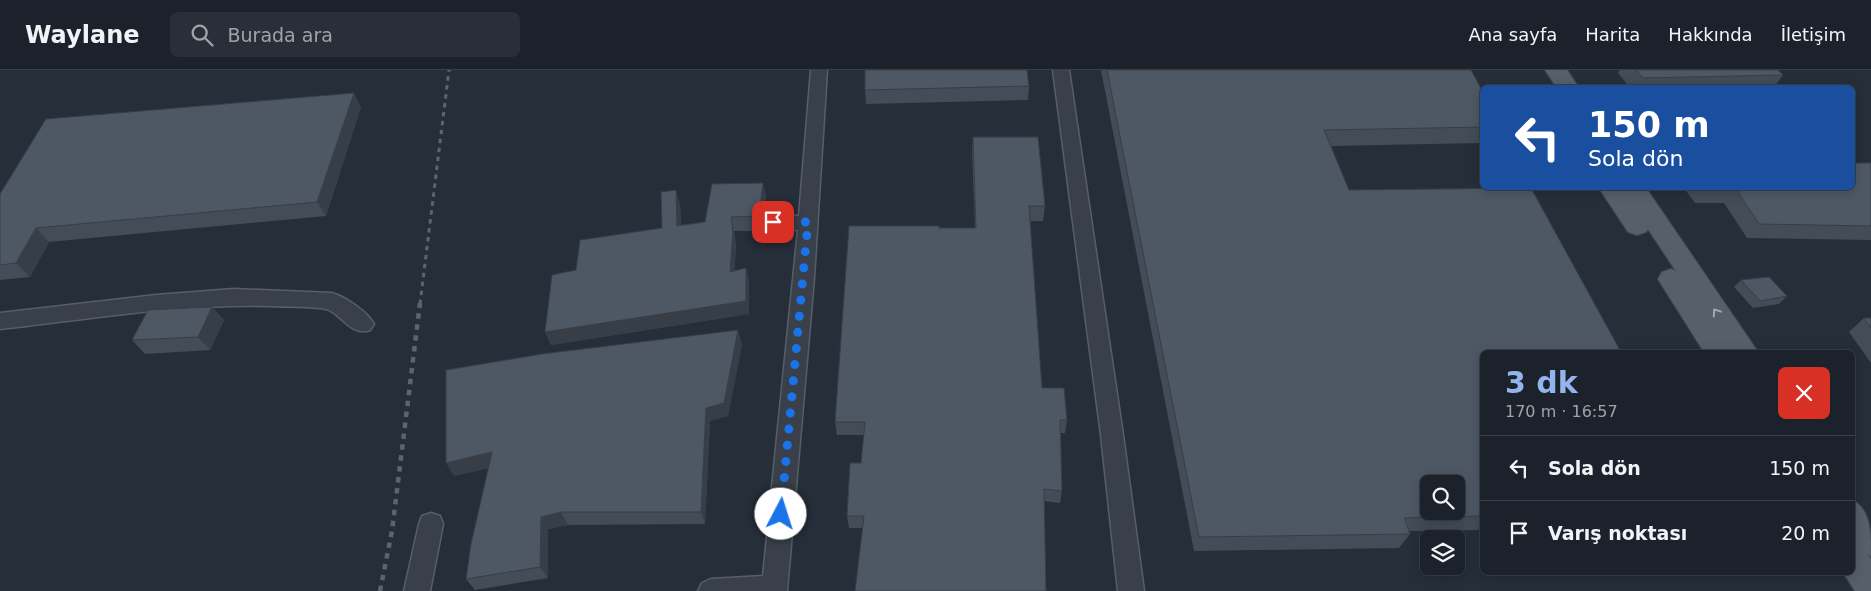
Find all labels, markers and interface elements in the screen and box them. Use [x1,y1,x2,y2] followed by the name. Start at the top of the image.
[170,12,520,57] search box
[25,21,140,49] text: Waylane
[188,21,216,49] icon: search
[228,24,333,46] text: Burada ara
[1468,24,1557,45] text: Ana sayfa
[1585,24,1640,45] text: Harita
[1668,24,1753,45] text: Hakkında
[1781,24,1846,45] text: İletişim
[1505,105,1570,170] icon: left
[1588,105,1710,145] text: 150 m
[1588,146,1683,171] text: Sola dön
[752,201,794,243] pin
[759,208,787,236] icon: arrive
[1713,308,1723,317] one-way arrow
[1505,365,1578,400] text: 3 dk
[1778,367,1830,419] button: close
[1505,402,1618,421] text: 170 m · 16:57
[1505,454,1533,482] icon: left
[1548,457,1641,479] text: Sola dön
[1769,457,1830,479] text: 150 m
[1420,475,1465,575] map controls
[1420,475,1465,520] button: search
[754,487,806,539] position arrow
[1505,519,1533,547] icon: arrive
[1548,522,1687,544] text: Varış noktası
[1781,522,1830,544] text: 20 m
[1420,530,1465,575] button: layers

